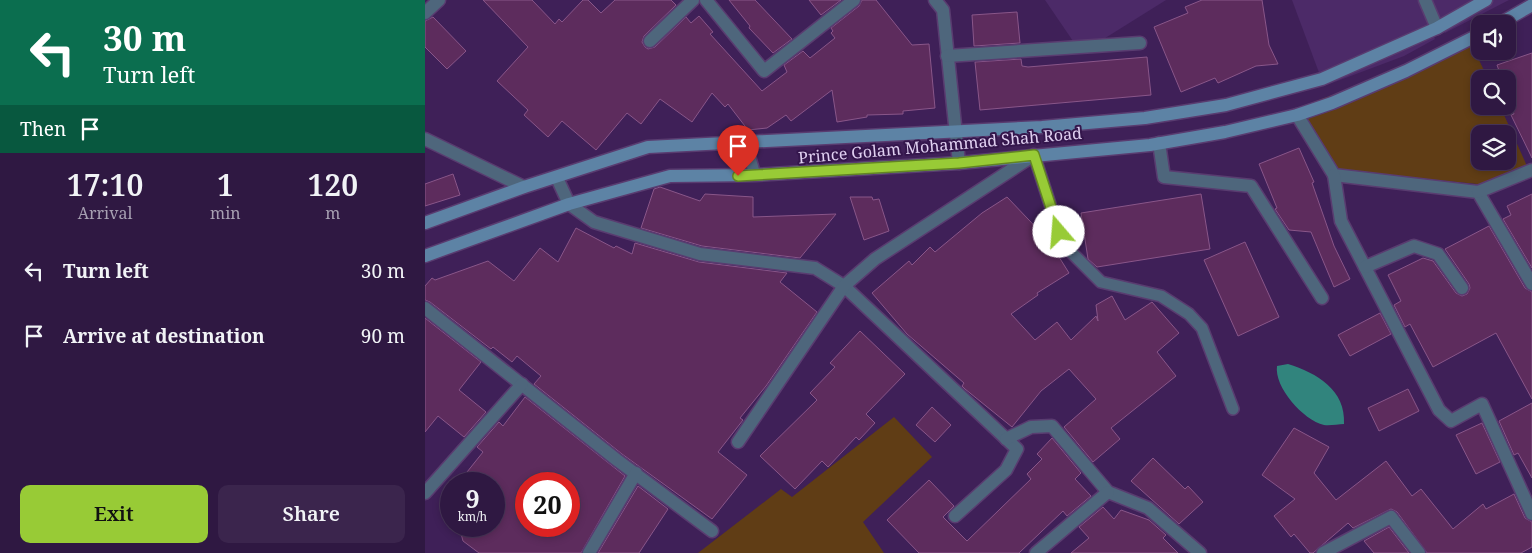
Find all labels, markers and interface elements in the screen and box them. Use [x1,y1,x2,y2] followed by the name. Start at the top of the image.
[103,14,186,61] text: 30 m
[1471,15,1516,170] map controls
[1471,15,1516,60] button: sound
[20,20,85,85] icon: left
[103,59,195,89] text: Turn left
[1471,70,1516,115] button: search
[76,115,104,143] icon: arrive
[20,116,66,142] text: Then
[797,122,1083,168] street label: Prince Golam Mohammad Shah Road
[717,125,759,176] pin
[1471,125,1516,170] button: layers
[724,132,752,160] icon: arrive
[67,164,143,205] text: 17:10
[217,164,234,205] text: 1
[307,164,358,205] text: 120
[78,202,132,224] text: Arrival
[210,202,241,224] text: min
[325,202,340,224] text: m
[1032,205,1084,257] position arrow
[20,257,48,285] icon: left
[63,258,149,284] text: Turn left
[361,258,405,284] text: 30 m
[20,322,48,350] icon: arrive
[63,323,265,349] text: Arrive at destination
[361,323,405,349] text: 90 m
[515,472,580,537] speed limit sign: 20
[465,481,480,515] text: 9
[20,485,208,543] button: Exit
[218,485,405,543] button: Share
[458,508,487,525] text: km/h

